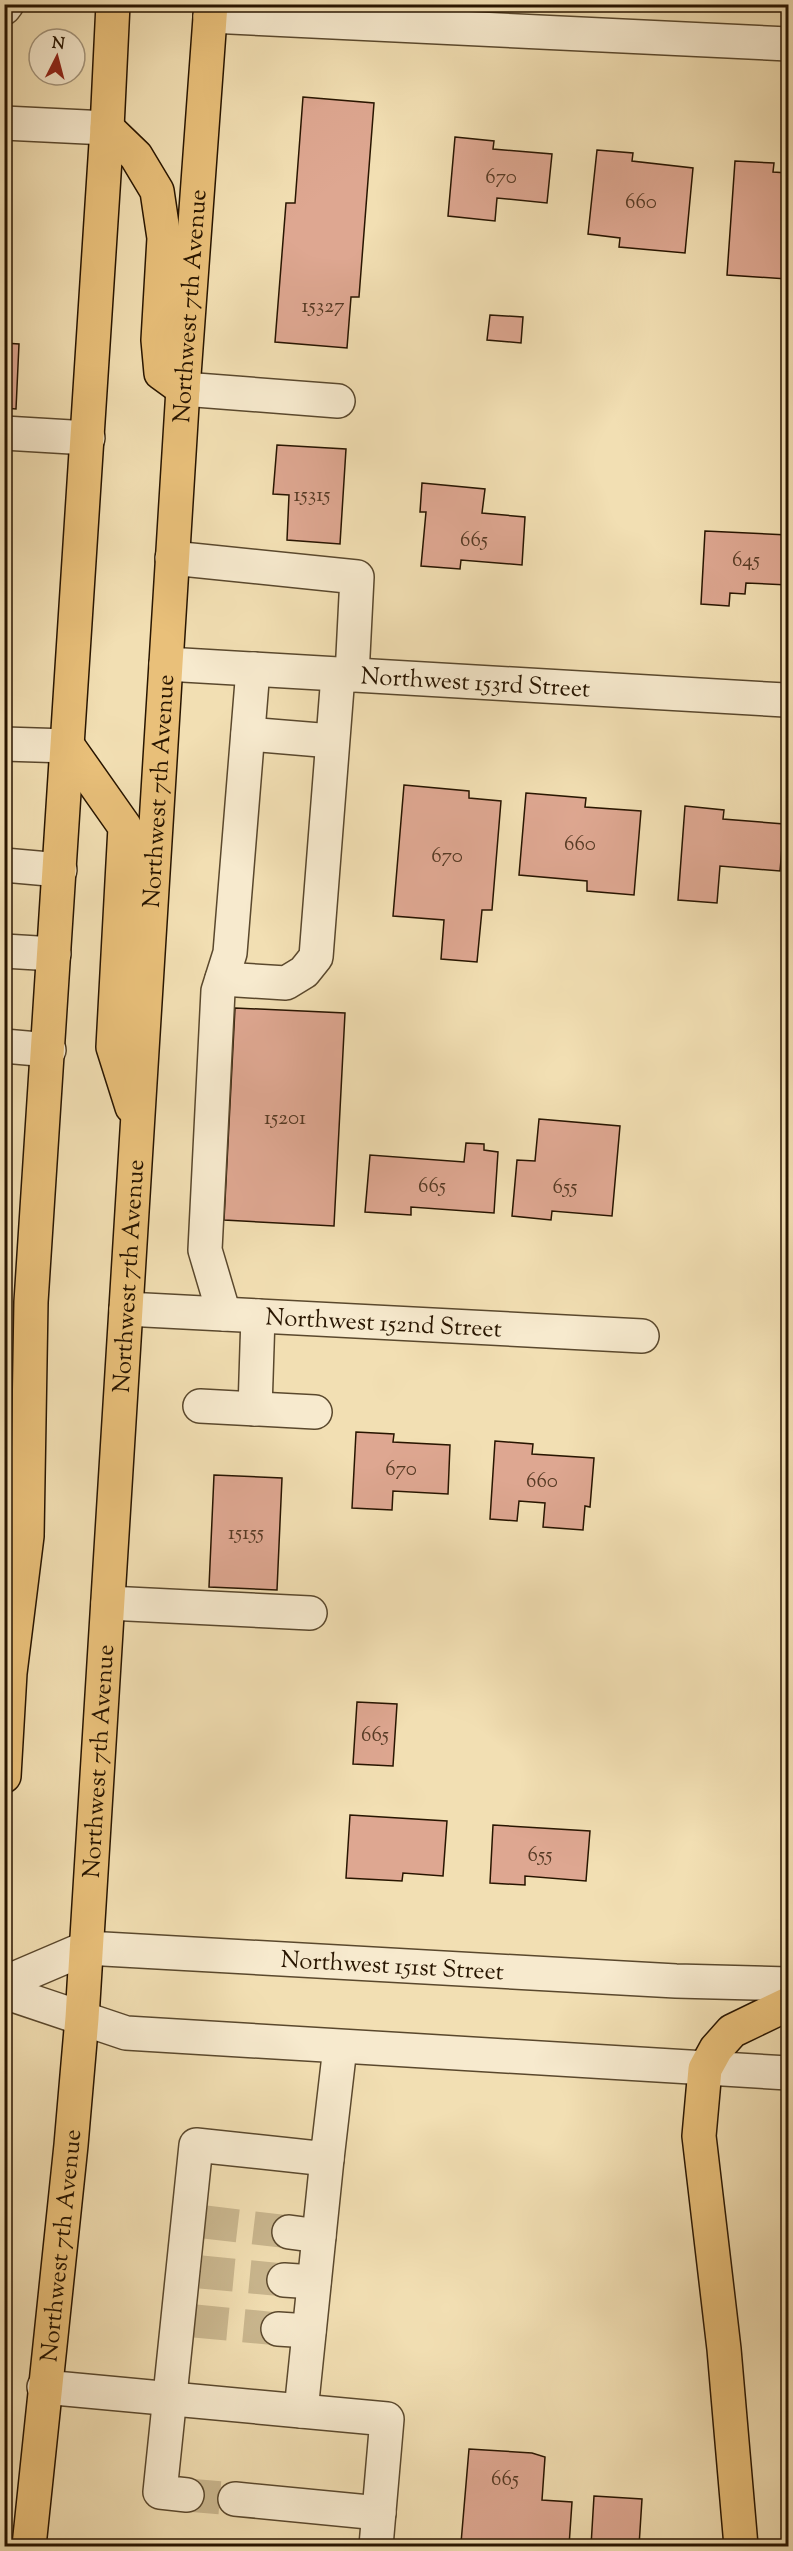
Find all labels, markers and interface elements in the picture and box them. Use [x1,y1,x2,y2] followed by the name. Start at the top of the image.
[27,27,87,87] north arrow
[51,32,66,57] text: N
[485,163,517,193] house number: 670
[166,188,216,424] street label: Northwest 7th Avenue
[625,188,657,218] house number: 660
[301,292,345,322] house number: 15327
[293,481,331,511] house number: 15315
[460,526,488,556] house number: 665
[732,546,760,576] house number: 645
[360,660,591,708] street label: Northwest 153rd Street
[136,673,184,909] street label: Northwest 7th Avenue
[564,830,596,860] house number: 660
[431,842,463,872] house number: 670
[264,1104,306,1134] house number: 15201
[106,1158,154,1394] street label: Northwest 7th Avenue
[418,1172,446,1202] house number: 665
[553,1173,578,1203] house number: 655
[265,1301,503,1348] street label: Northwest 152nd Street
[385,1455,417,1485] house number: 670
[526,1467,558,1497] house number: 660
[228,1519,264,1549] house number: 15155
[76,1643,124,1879] street label: Northwest 7th Avenue
[361,1721,389,1751] house number: 665
[528,1841,553,1871] house number: 655
[280,1944,505,1990] street label: Northwest 151st Street
[33,2128,91,2364] street label: Northwest 7th Avenue
[491,2465,519,2495] house number: 665

